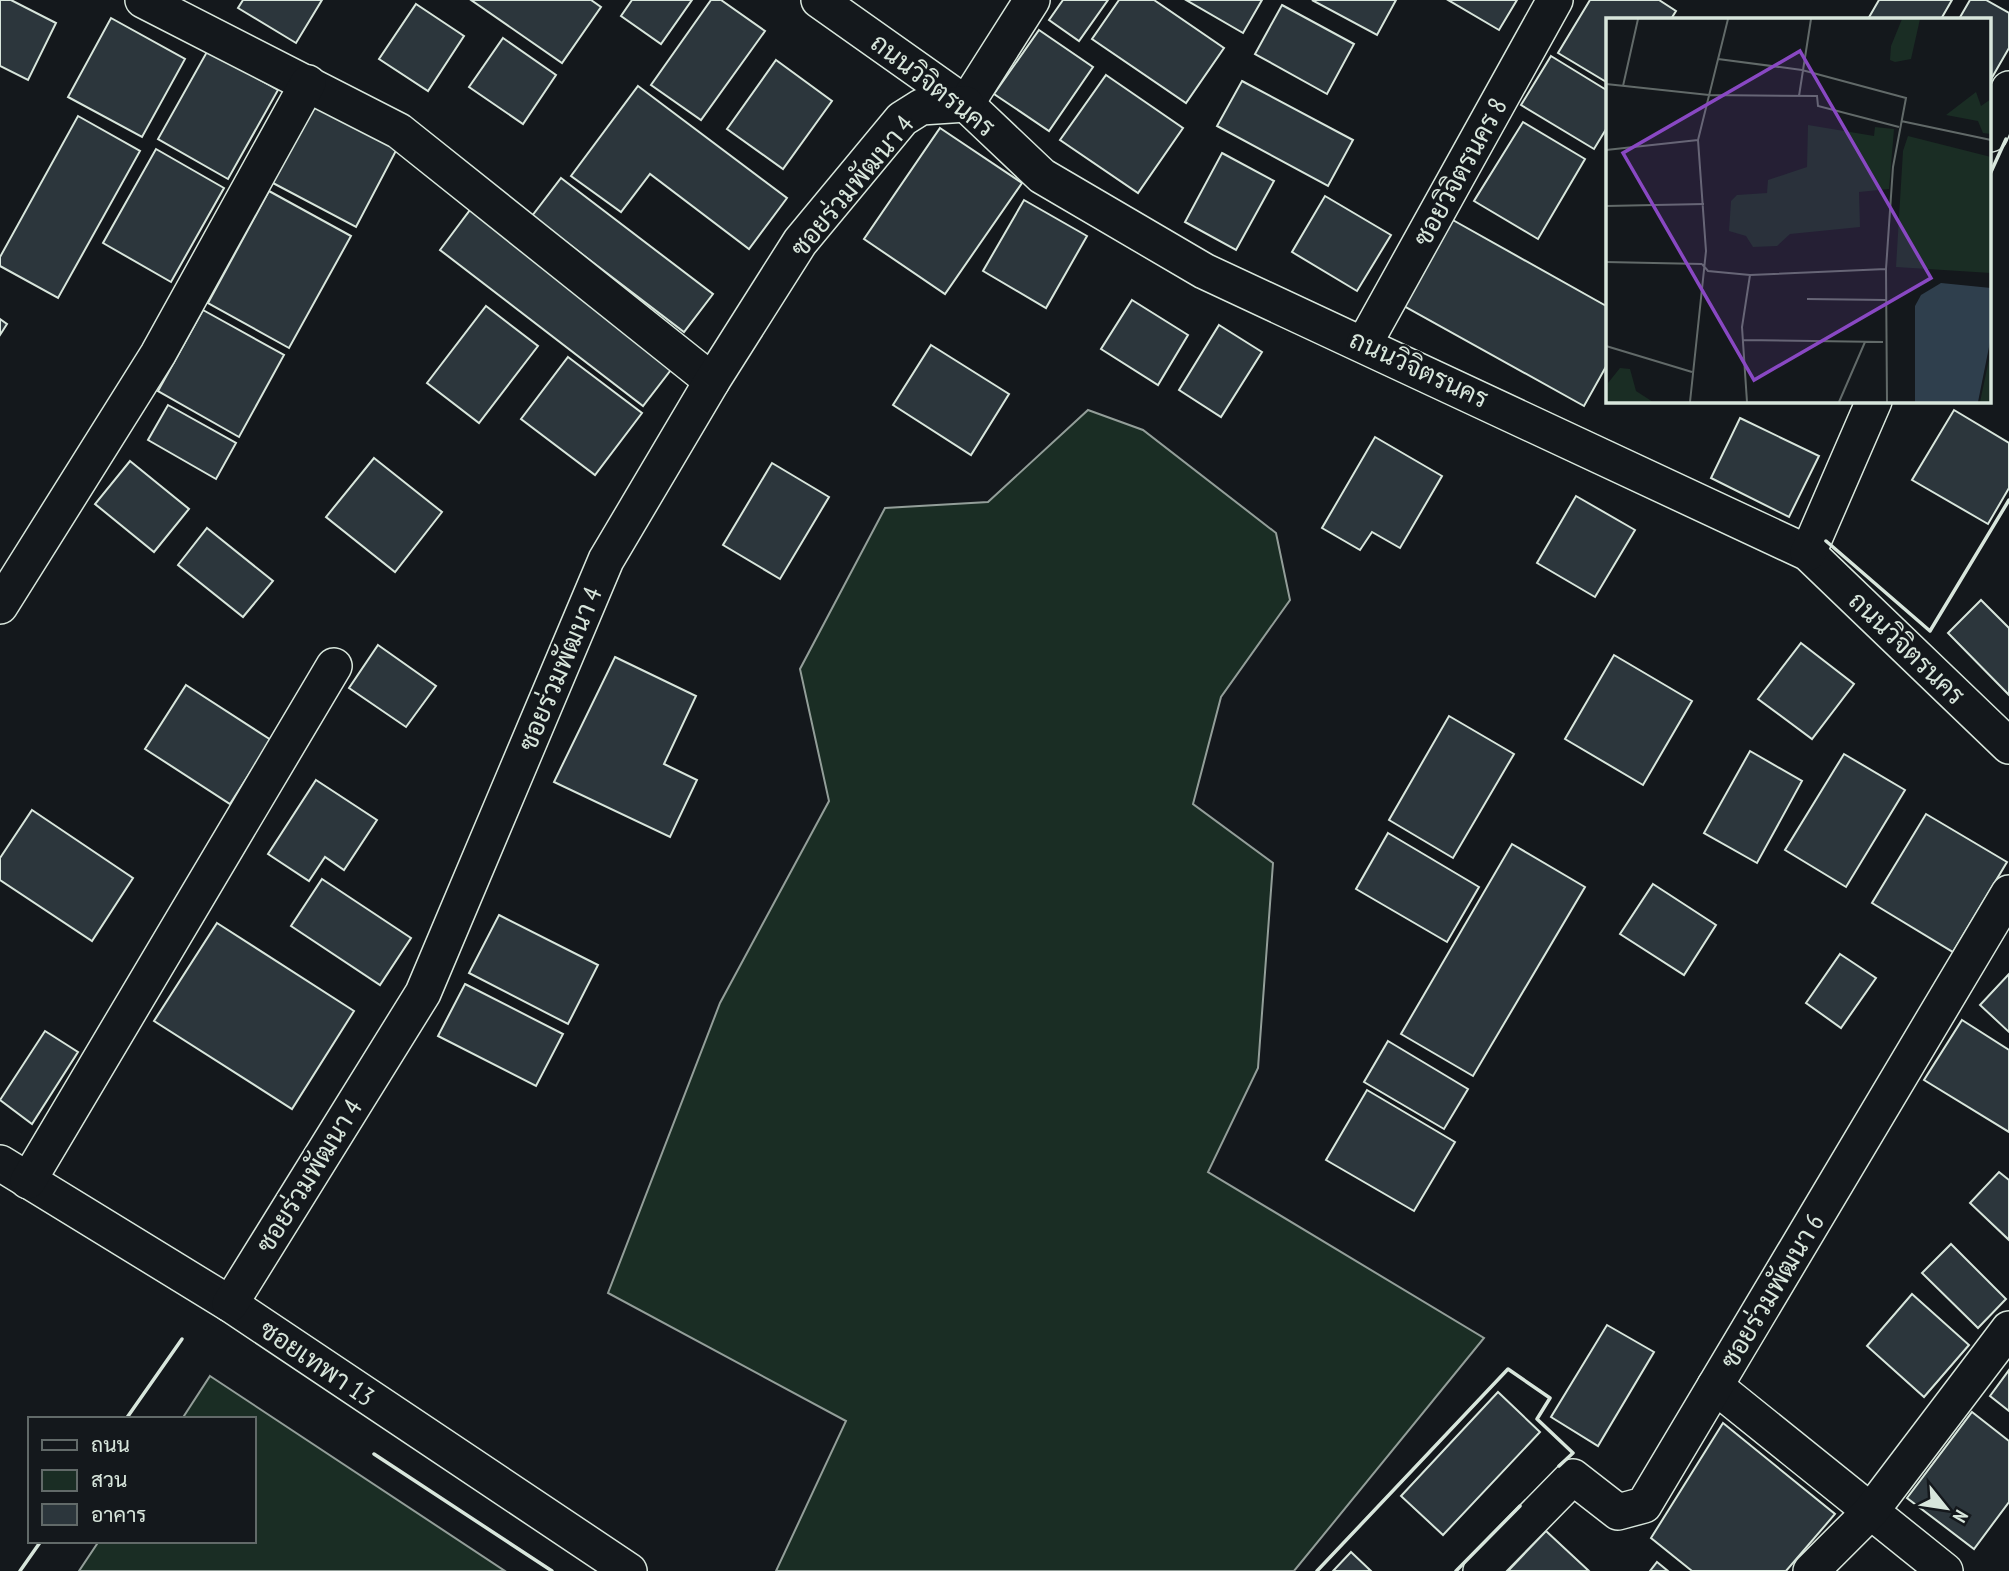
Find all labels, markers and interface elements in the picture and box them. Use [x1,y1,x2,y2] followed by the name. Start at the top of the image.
[1606,18,1992,402] inset map
[864,26,1002,144] street label: ถนนวิจิตรนคร
[1405,92,1514,252] street label: ซอยวิจิตรนคร 8
[783,108,921,263] street label: ซอยร่วมพัฒนา 4
[1345,322,1494,415] street label: ถนนวิจิตรนคร
[510,582,609,756] street label: ซอยร่วมพัฒนา 4
[1842,584,1972,711] street label: ถนนวิจิตรนคร
[248,1093,369,1259] street label: ซอยร่วมพัฒนา 4
[1712,1207,1831,1374] street label: ซอยร่วมพัฒนา 6
[254,1312,381,1413] street label: ซอยเทพา 13
[28,1417,256,1543] legend
[91,1431,130,1458] text: ถนน
[91,1466,127,1493] text: สวน
[1911,1473,1981,1543] north arrow
[91,1501,147,1528] text: อาคาร
[1948,1506,1974,1527] text: N

